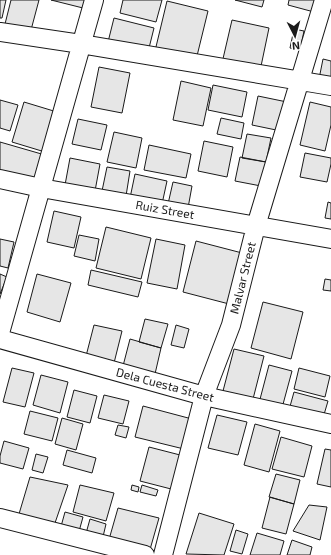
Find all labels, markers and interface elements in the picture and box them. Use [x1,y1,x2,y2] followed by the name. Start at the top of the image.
[275,16,315,56] north arrow
[291,40,301,53] text: N
[135,197,196,221] street label: Ruiz Street
[226,240,258,315] street label: Malvar Street
[115,364,216,404] street label: Dela Cuesta Street

